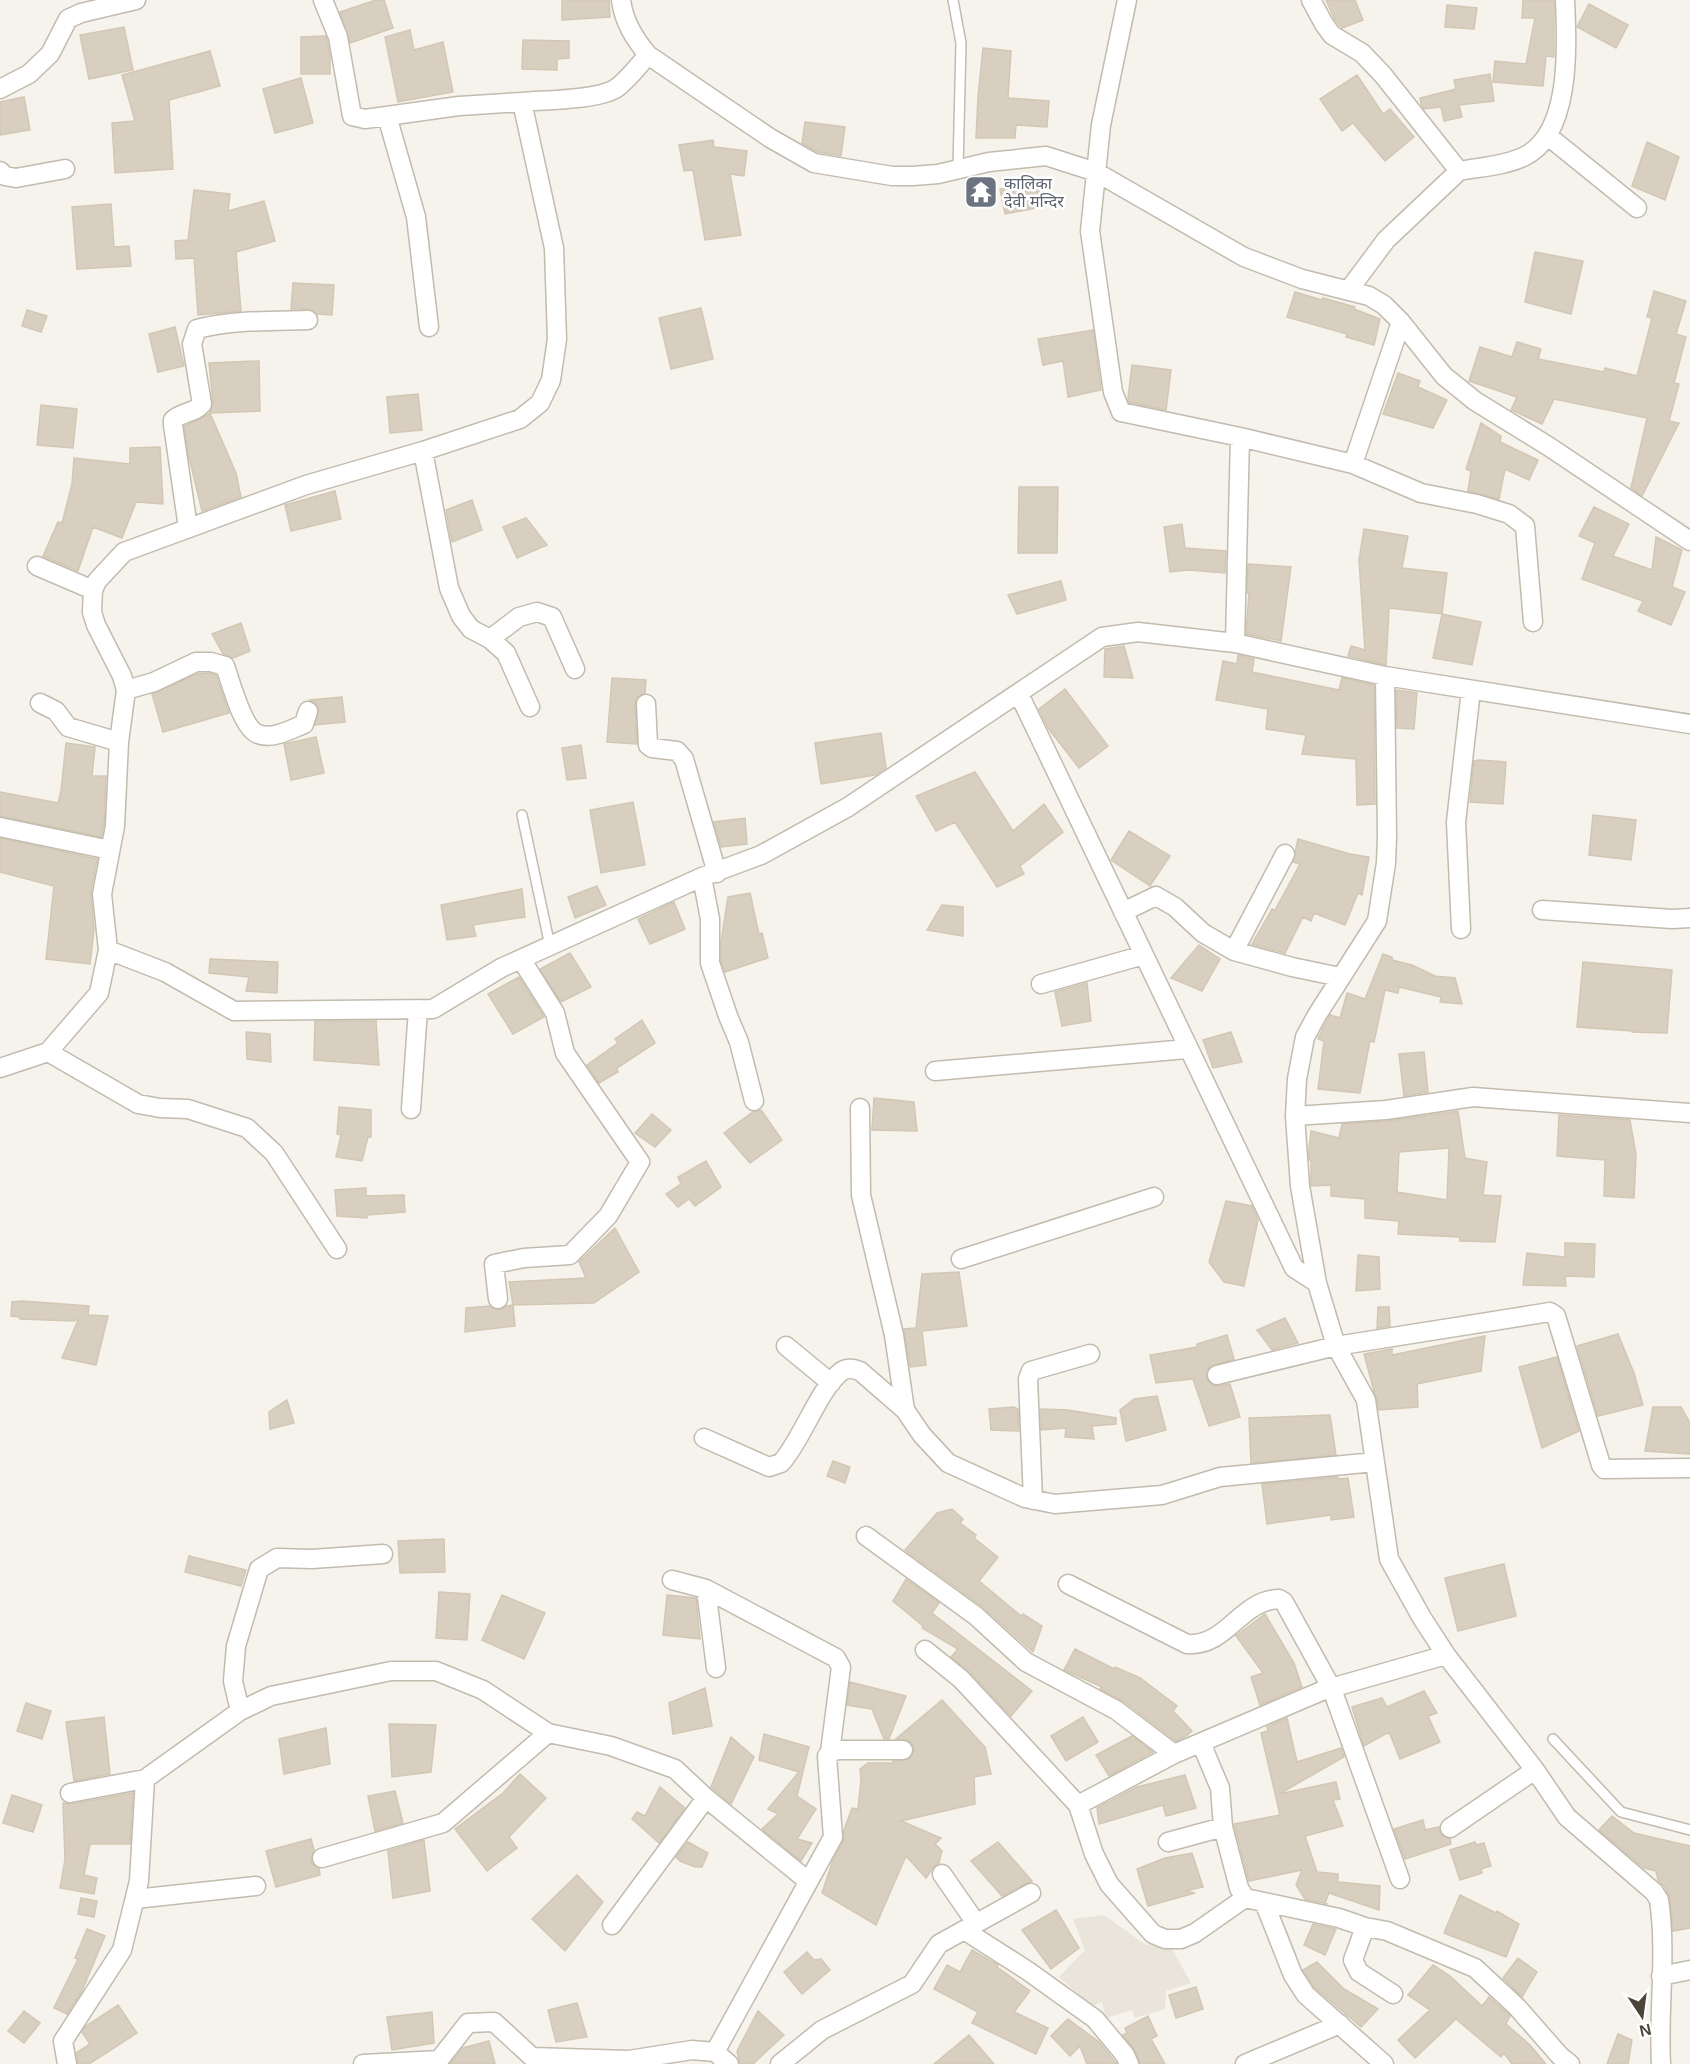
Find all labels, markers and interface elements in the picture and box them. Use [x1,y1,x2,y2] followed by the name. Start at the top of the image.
[963,174,999,210] temple icon: कालिका देवी मन्दिर
[1004,175,1064,210] place label: कालिका देवी मन्दिर
[1612,1986,1672,2046] north arrow
[1638,2021,1653,2040] text: N

